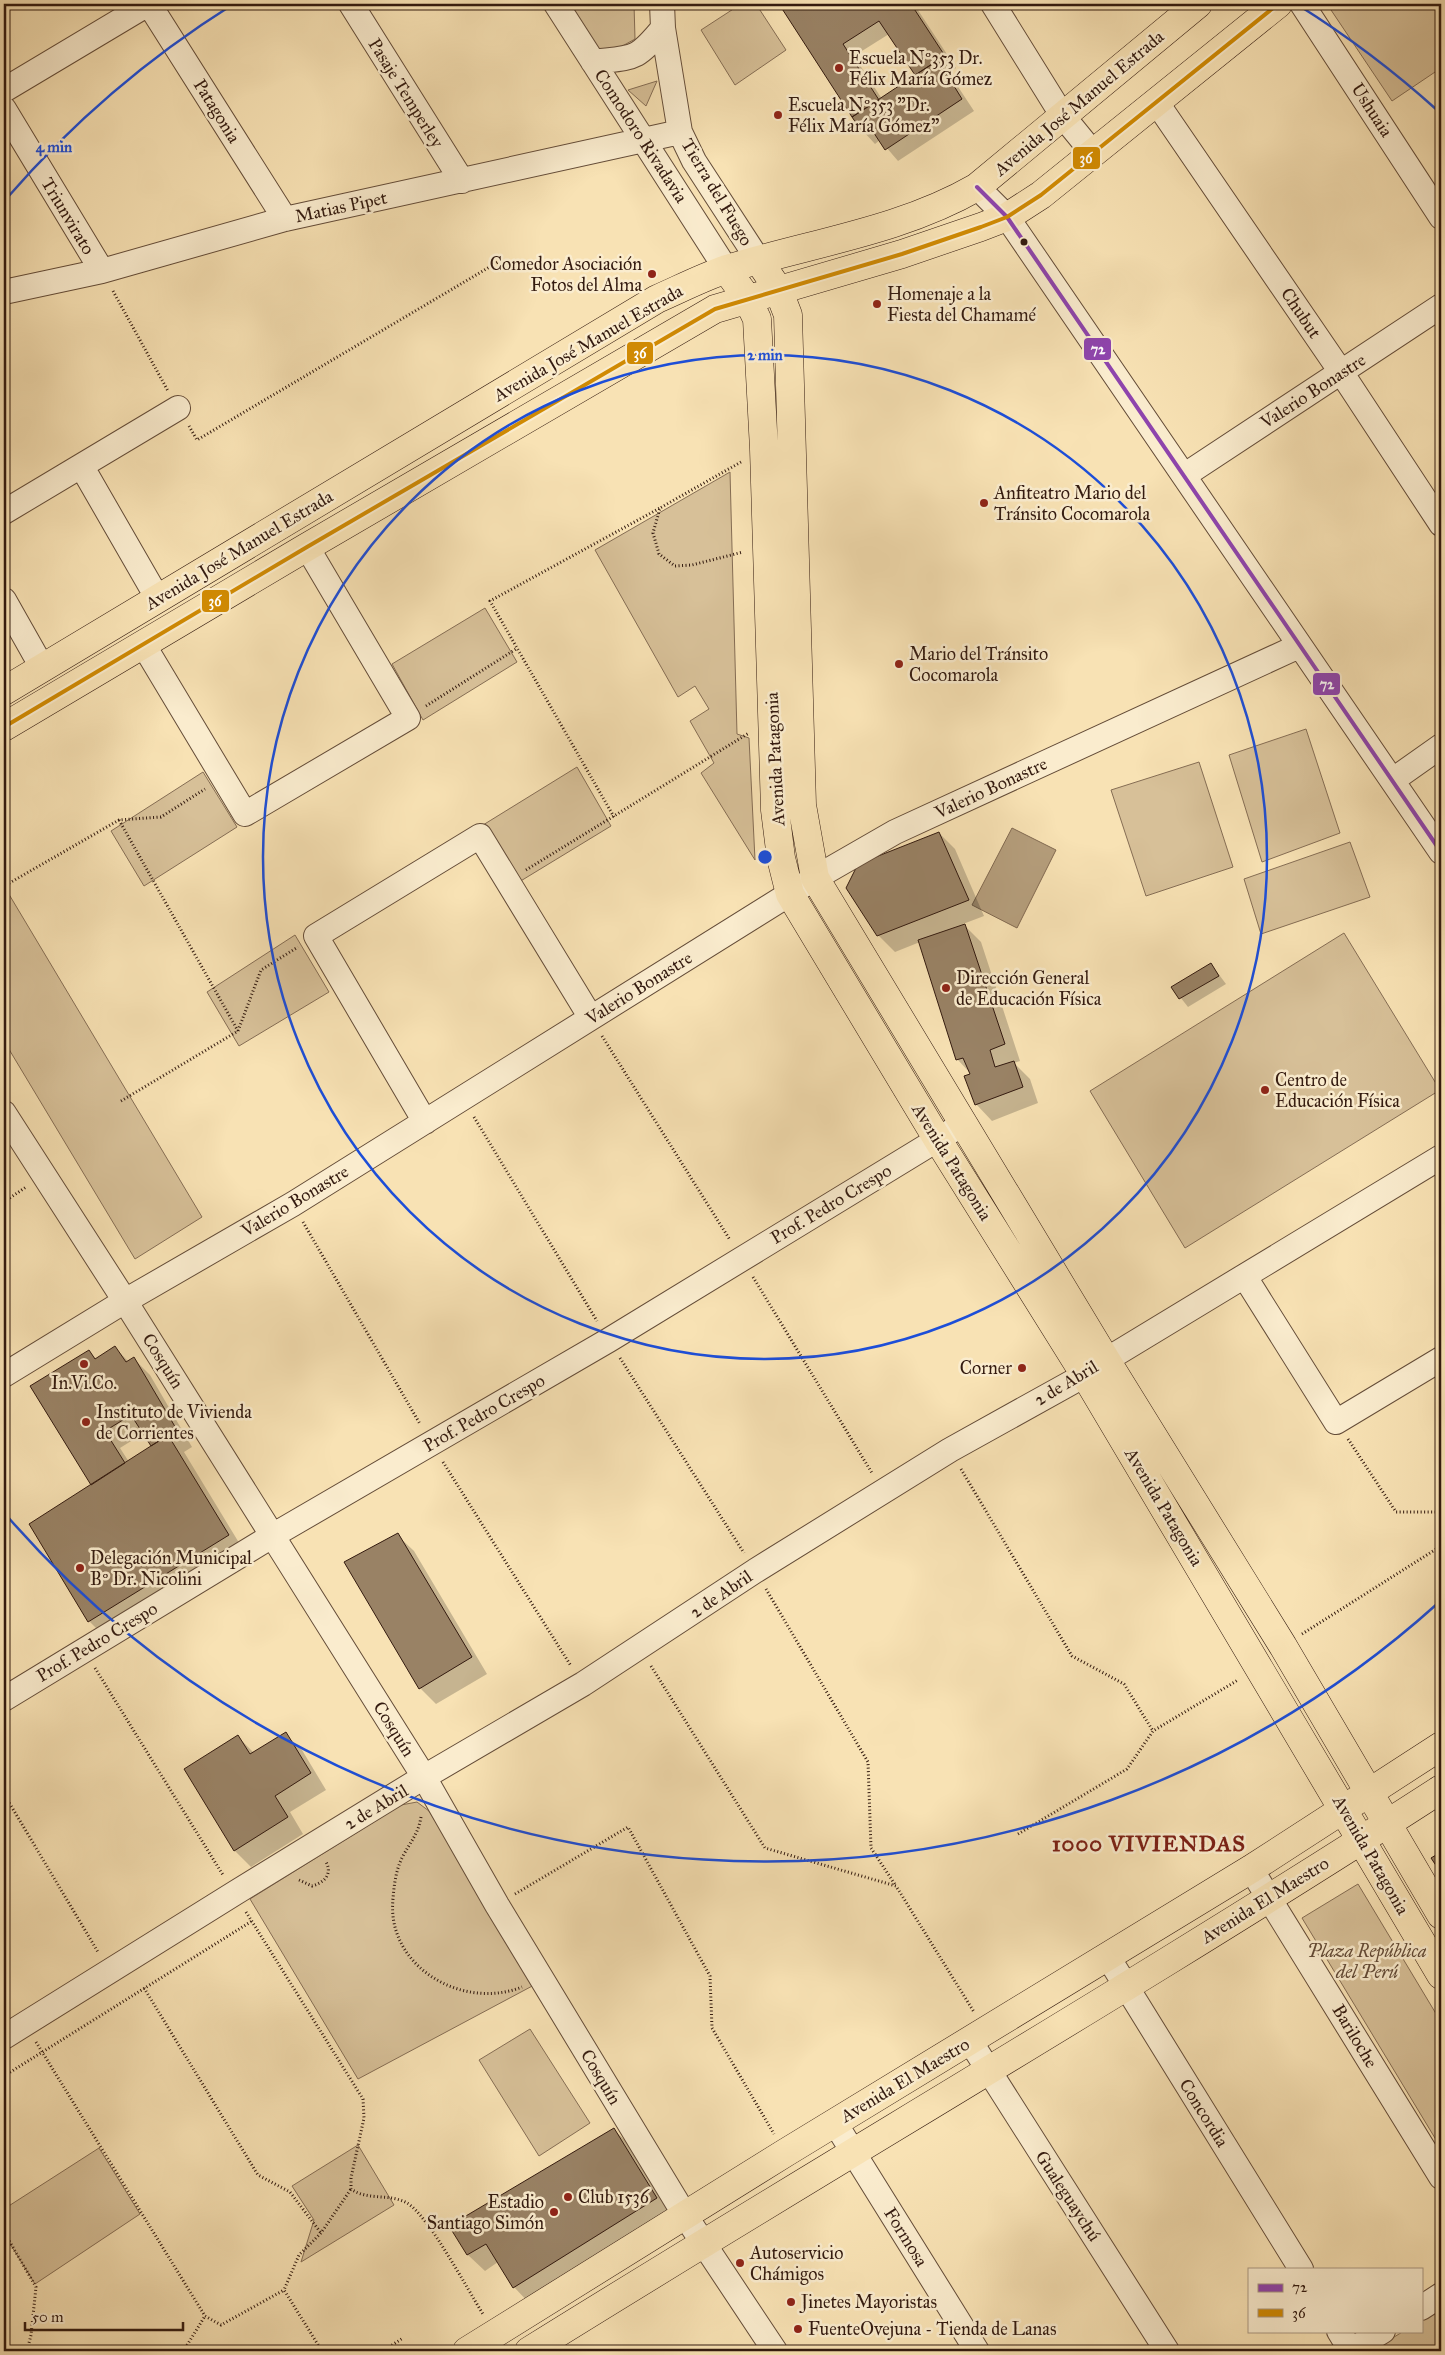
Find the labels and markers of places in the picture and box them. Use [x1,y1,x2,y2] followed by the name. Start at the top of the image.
[849,47,992,90] place label: Escuela Nº353 Dr. Félix María Gómez
[833,62,845,74] marker: Escuela Nº353 Dr. Félix María Gómez
[788,94,939,137] place label: Escuela Nº353 "Dr. Félix María Gómez"
[772,109,784,121] marker: Escuela Nº353 "Dr. Félix María Gómez"
[1019,237,1029,247] unlabelled marker
[490,253,642,296] place label: Comedor Asociación Fotos del Alma
[646,268,658,280] marker: Comedor Asociación Fotos del Alma
[887,283,1036,326] place label: Homenaje a la Fiesta del Chamamé
[871,298,883,310] marker: Homenaje a la Fiesta del Chamamé
[993,482,1150,525] place label: Anfiteatro Mario del Tránsito Cocomarola
[978,497,990,509] marker: Anfiteatro Mario del Tránsito Cocomarola
[909,643,1048,686] place label: Mario del Tránsito Cocomarola
[893,658,905,670] marker: Mario del Tránsito Cocomarola
[756,848,774,866] centre of rings
[956,967,1102,1010] place label: Dirección General de Educación Física
[940,982,952,994] marker: Dirección General de Educación Física
[1275,1069,1400,1112] place label: Centro de Educación Física
[1259,1084,1271,1096] marker: Centro de Educación Física
[960,1357,1012,1379] place label: Corner
[78,1358,90,1370] marker: In.Vi.Co.
[1016,1362,1028,1374] marker: Corner
[51,1372,117,1394] place label: In.Vi.Co.
[96,1401,252,1444] place label: Instituto de Vivienda de Corrientes
[80,1416,92,1428] marker: Instituto de Vivienda de Corrientes
[90,1547,252,1590] place label: Delegación Municipal Bº Dr. Nicolini
[74,1562,86,1574] marker: Delegación Municipal Bº Dr. Nicolini
[578,2186,650,2208] place label: Club 1536
[427,2191,544,2235] place label: Estadio Santiago Simón
[562,2191,574,2203] marker: Club 1536
[548,2206,560,2218] marker: Estadio Santiago Simón
[749,2242,843,2286] place label: Autoservicio Chámigos
[734,2257,746,2269] marker: Autoservicio Chámigos
[799,2291,937,2314] place label: Jinetes Mayoristas
[785,2296,797,2308] marker: Jinetes Mayoristas
[808,2318,1056,2340] place label: FuenteOvejuna - Tienda de Lanas
[792,2323,804,2335] marker: FuenteOvejuna - Tienda de Lanas

